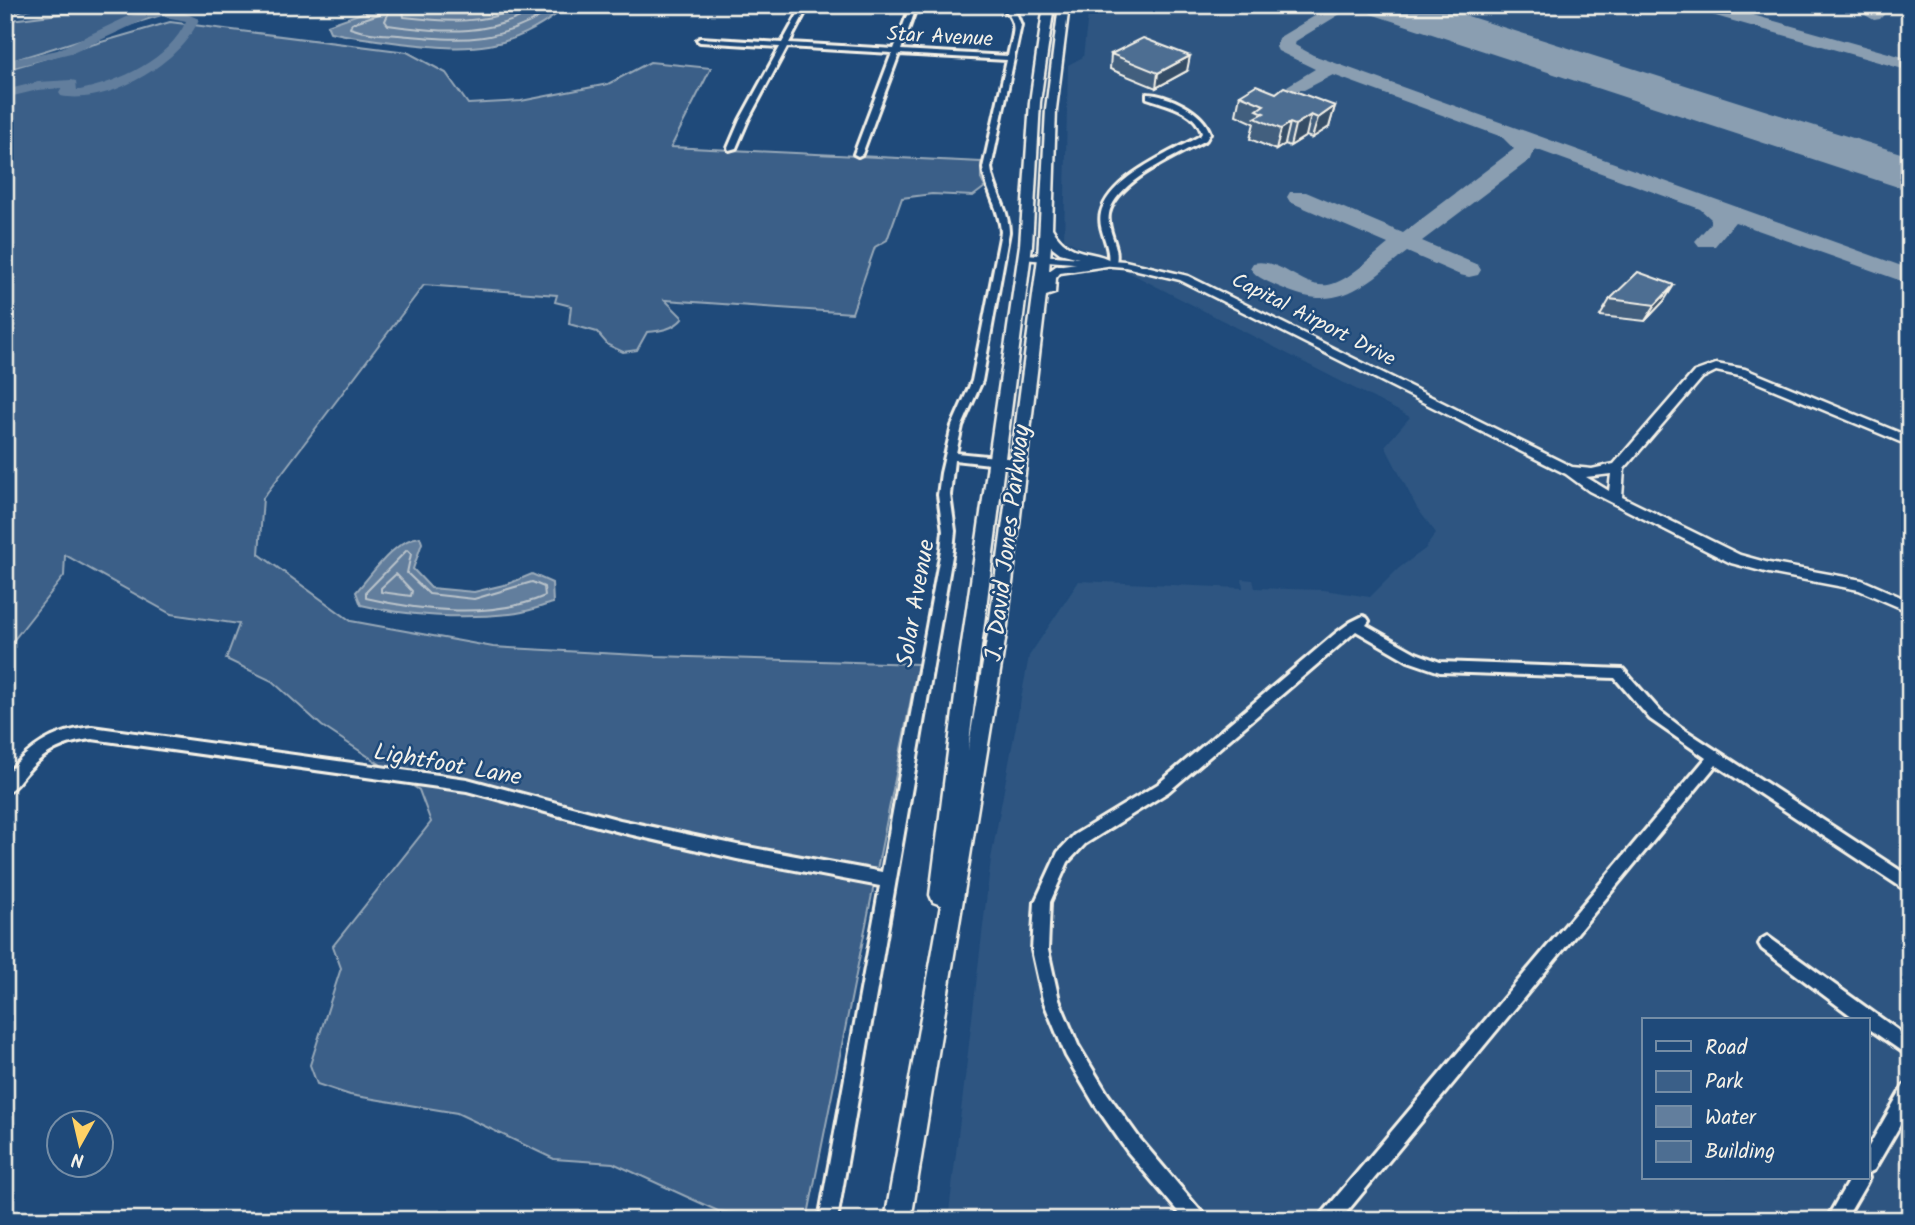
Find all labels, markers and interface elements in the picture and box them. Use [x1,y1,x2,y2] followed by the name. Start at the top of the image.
[886,18,994,57] street label: Star Avenue
[1225,265,1402,376] street label: Capital Airport Drive
[975,422,1042,664] street label: J. David Jones Parkway
[886,536,947,670] street label: Solar Avenue
[370,733,525,798] street label: Lightfoot Lane
[1642,1018,1870,1180] legend
[1705,1032,1748,1065] text: Road
[1705,1066,1743,1099] text: Park
[1705,1102,1757,1135] text: Water
[46,1110,116,1180] north arrow
[1705,1136,1775,1169] text: Building
[70,1143,86,1175] text: N

